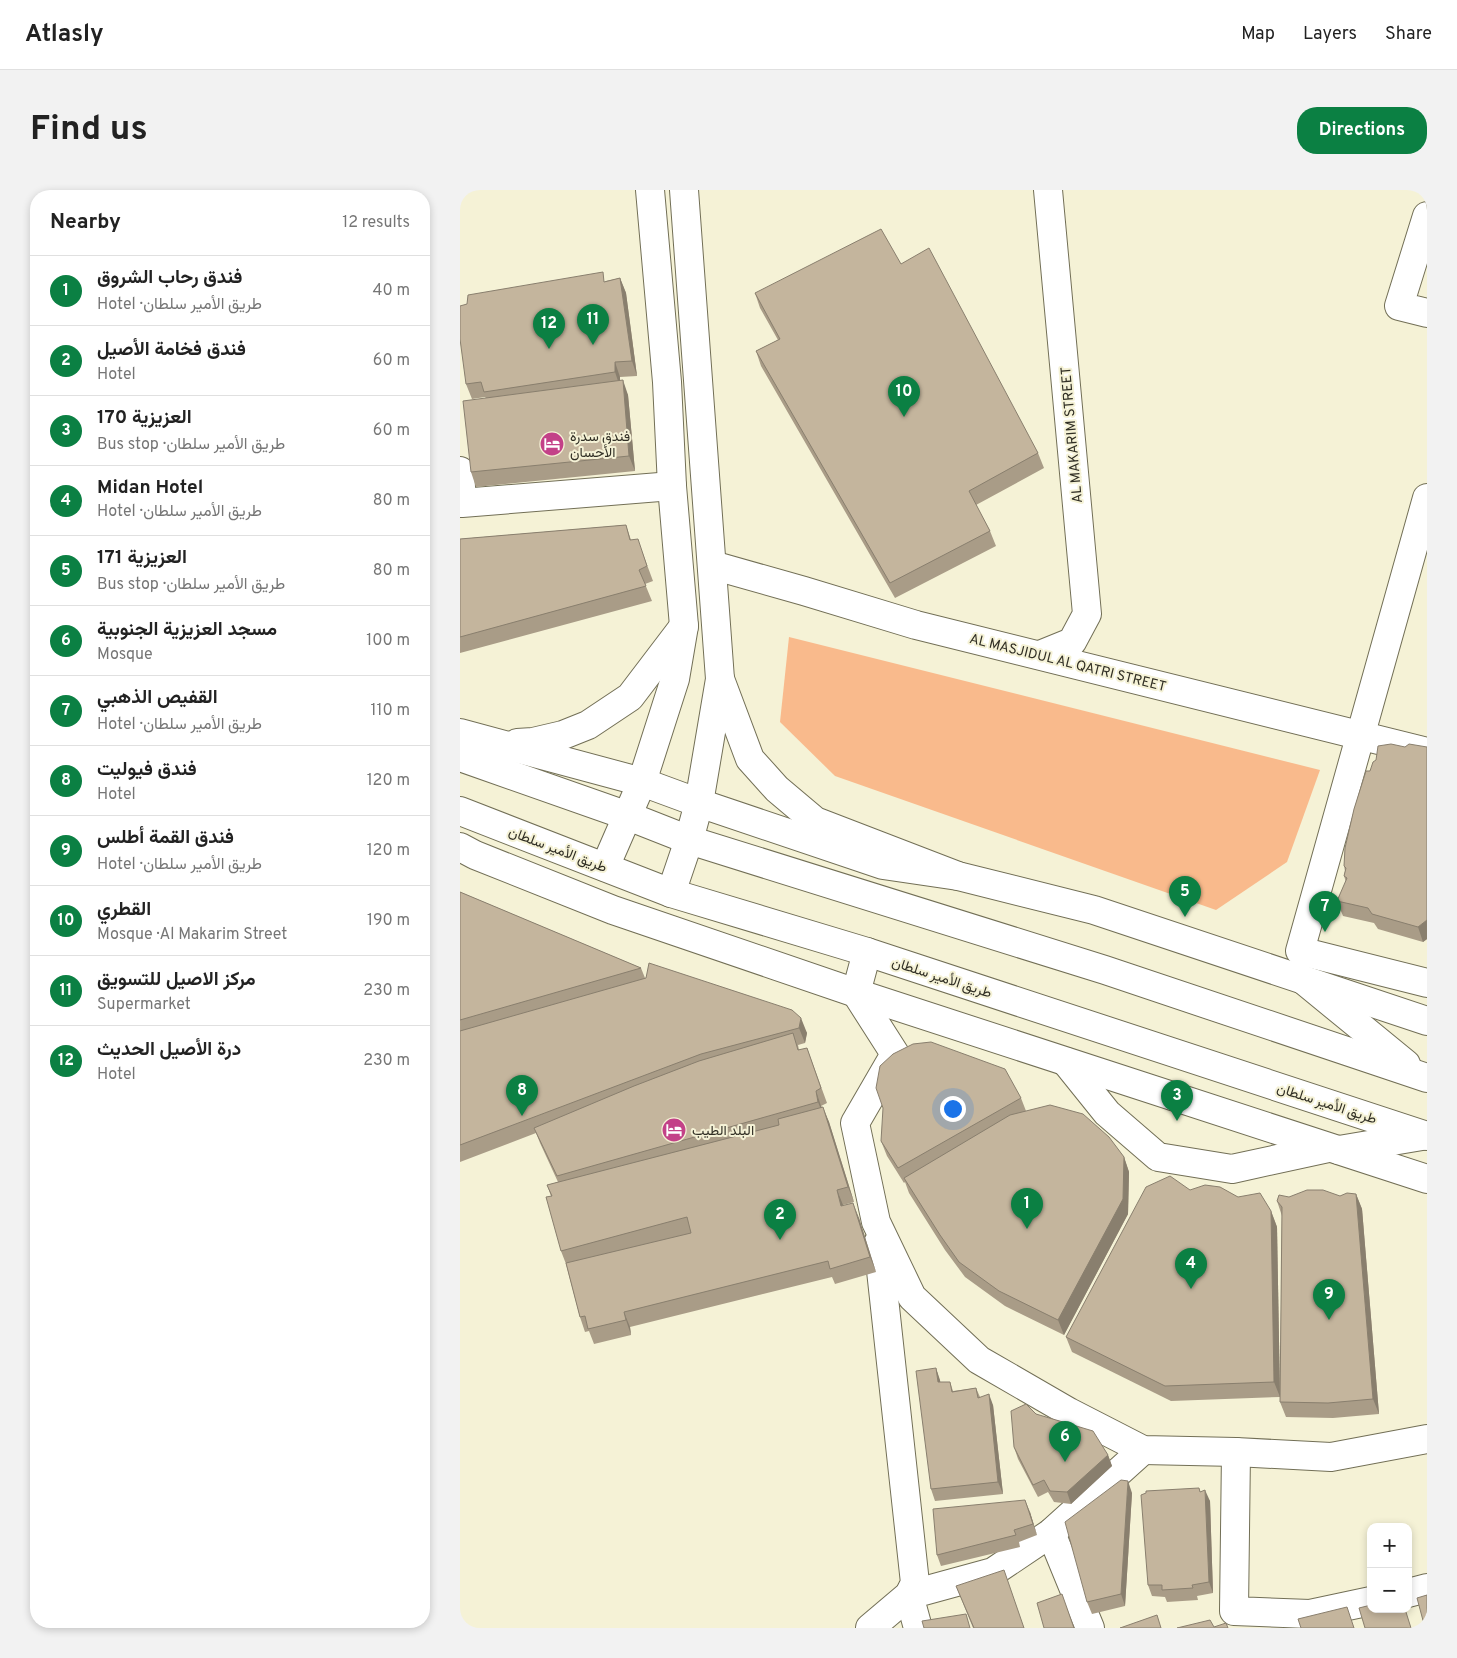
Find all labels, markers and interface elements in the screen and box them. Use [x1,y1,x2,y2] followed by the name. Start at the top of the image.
[25,20,104,50] text: Atlasly
[1241,23,1275,46] text: Map
[1303,23,1357,46] text: Layers
[1385,23,1432,46] text: Share
[1297,107,1427,154] button: Directions
[30,108,148,152] text: Find us
[50,209,121,236] text: Nearby
[342,213,410,233] text: 12 results
[97,266,242,290] text: فندق رحاب الشروق
[63,281,69,301] text: 1
[372,281,410,301] text: 40 m
[97,295,262,315] text: Hotel · طريق الأمير سلطان
[577,304,609,345] pin: 11
[533,308,565,349] pin: 12
[97,338,246,362] text: فندق فخامة الأصيل
[61,351,71,371] text: 2
[373,351,410,371] text: 60 m
[97,365,136,385] text: Hotel
[1058,366,1087,504] street label: AL MAKARIM STREET
[888,376,920,417] pin: 10
[97,406,192,430] text: العزيزية 170
[61,421,71,441] text: 3
[373,421,410,441] text: 60 m
[570,429,630,462] place label: فندق سدرة الأحسان
[539,431,565,457] hotel icon: فندق سدرة الأحسان
[97,435,285,455] text: Bus stop · طريق الأمير سلطان
[97,476,203,500] text: Midan Hotel
[61,491,71,511] text: 4
[373,491,410,511] text: 80 m
[97,502,262,522] text: Hotel · طريق الأمير سلطان
[97,546,187,570] text: العزيزية 171
[61,561,71,581] text: 5
[373,561,410,581] text: 80 m
[97,575,285,595] text: Bus stop · طريق الأمير سلطان
[97,618,277,642] text: مسجد العزيزية الجنوبية
[61,631,71,651] text: 6
[366,631,410,651] text: 100 m
[968,631,1168,696] street label: AL MASJIDUL AL QATRI STREET
[97,645,153,665] text: Mosque
[97,686,218,710] text: القفيص الذهبي
[62,701,70,721] text: 7
[370,701,410,721] text: 110 m
[97,715,262,735] text: Hotel · طريق الأمير سلطان
[97,758,197,782] text: فندق فيوليت
[61,771,71,791] text: 8
[367,771,410,791] text: 120 m
[97,785,136,805] text: Hotel
[506,823,609,877] street label: طريق الأمير سلطان
[97,826,234,850] text: فندق القمة أطلس
[61,841,71,861] text: 9
[367,841,410,861] text: 120 m
[97,855,262,875] text: Hotel · طريق الأمير سلطان
[1169,876,1201,917] pin: 5
[1309,891,1341,932] pin: 7
[97,898,151,922] text: القطري
[58,911,74,931] text: 10
[367,911,410,931] text: 190 m
[97,925,287,945] text: Mosque · Al Makarim Street
[889,953,994,1003] street label: طريق الأمير سلطان
[97,968,256,992] text: مركز الاصيل للتسويق
[60,981,72,1001] text: 11
[363,981,410,1001] text: 230 m
[97,995,191,1015] text: Supermarket
[97,1038,241,1062] text: درة الأصيل الحديث
[58,1051,74,1071] text: 12
[363,1051,410,1071] text: 230 m
[97,1065,136,1085] text: Hotel
[506,1075,538,1116] pin: 8
[1274,1079,1379,1129] street label: طريق الأمير سلطان
[1161,1080,1193,1121] pin: 3
[940,1096,966,1122] your location
[661,1117,687,1143] hotel icon: البلد الطيب
[692,1123,754,1140] place label: البلد الطيب
[1011,1188,1043,1229] pin: 1
[764,1199,796,1240] pin: 2
[1175,1248,1207,1289] pin: 4
[1313,1279,1345,1320] pin: 9
[1049,1421,1081,1462] pin: 6
[1367,1523,1412,1613] map controls
[1367,1523,1412,1568] button: +
[1367,1568,1412,1613] button: −

